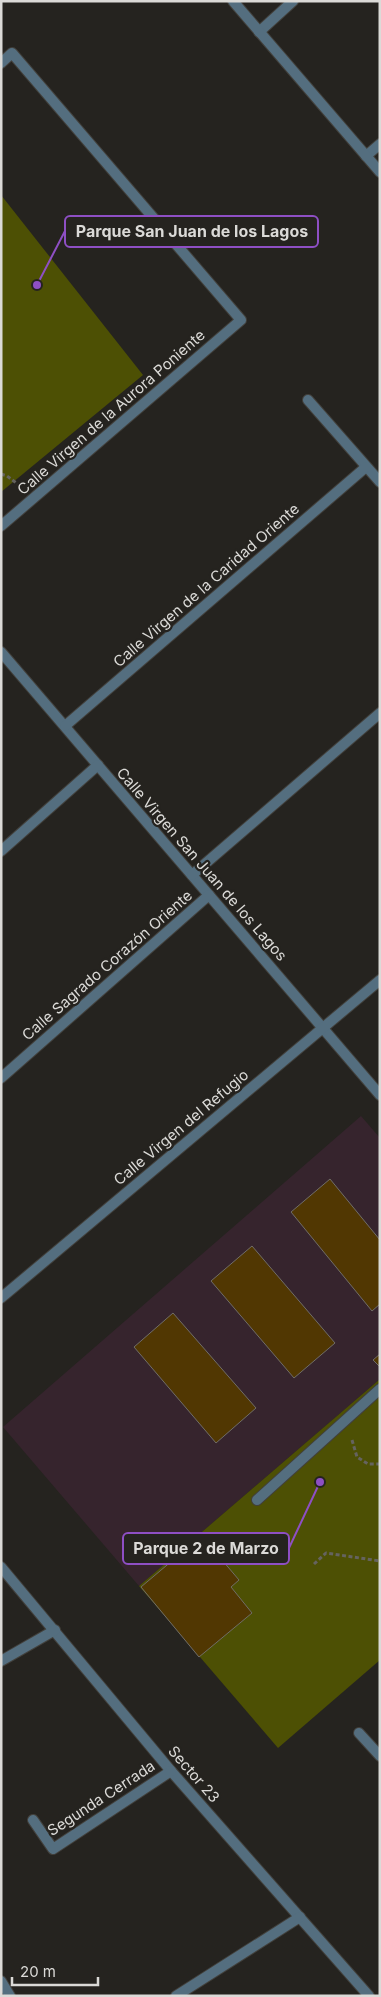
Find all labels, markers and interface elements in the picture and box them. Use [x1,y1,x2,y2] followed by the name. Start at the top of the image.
[65,216,318,247] callout: Parque San Juan de los Lagos
[76,221,308,241] text: Parque San Juan de los Lagos
[13,325,209,499] street label: Calle Virgen de la Aurora Poniente
[109,499,303,671] street label: Calle Virgen de la Caridad Oriente
[113,763,291,965] street label: Calle Virgen San Juan de los Lagos
[18,886,196,1044] street label: Calle Sagrado Corazón Oriente
[110,1065,252,1189] street label: Calle Virgen del Refugio
[123,1533,289,1564] callout: Parque 2 de Marzo
[133,1538,279,1558] text: Parque 2 de Marzo
[164,1742,224,1806] street label: Sector 23
[44,1756,158,1840] street label: Segunda Cerrada
[12,1954,99,1986] scale bar
[20,1962,56,1981] text: 20 m

